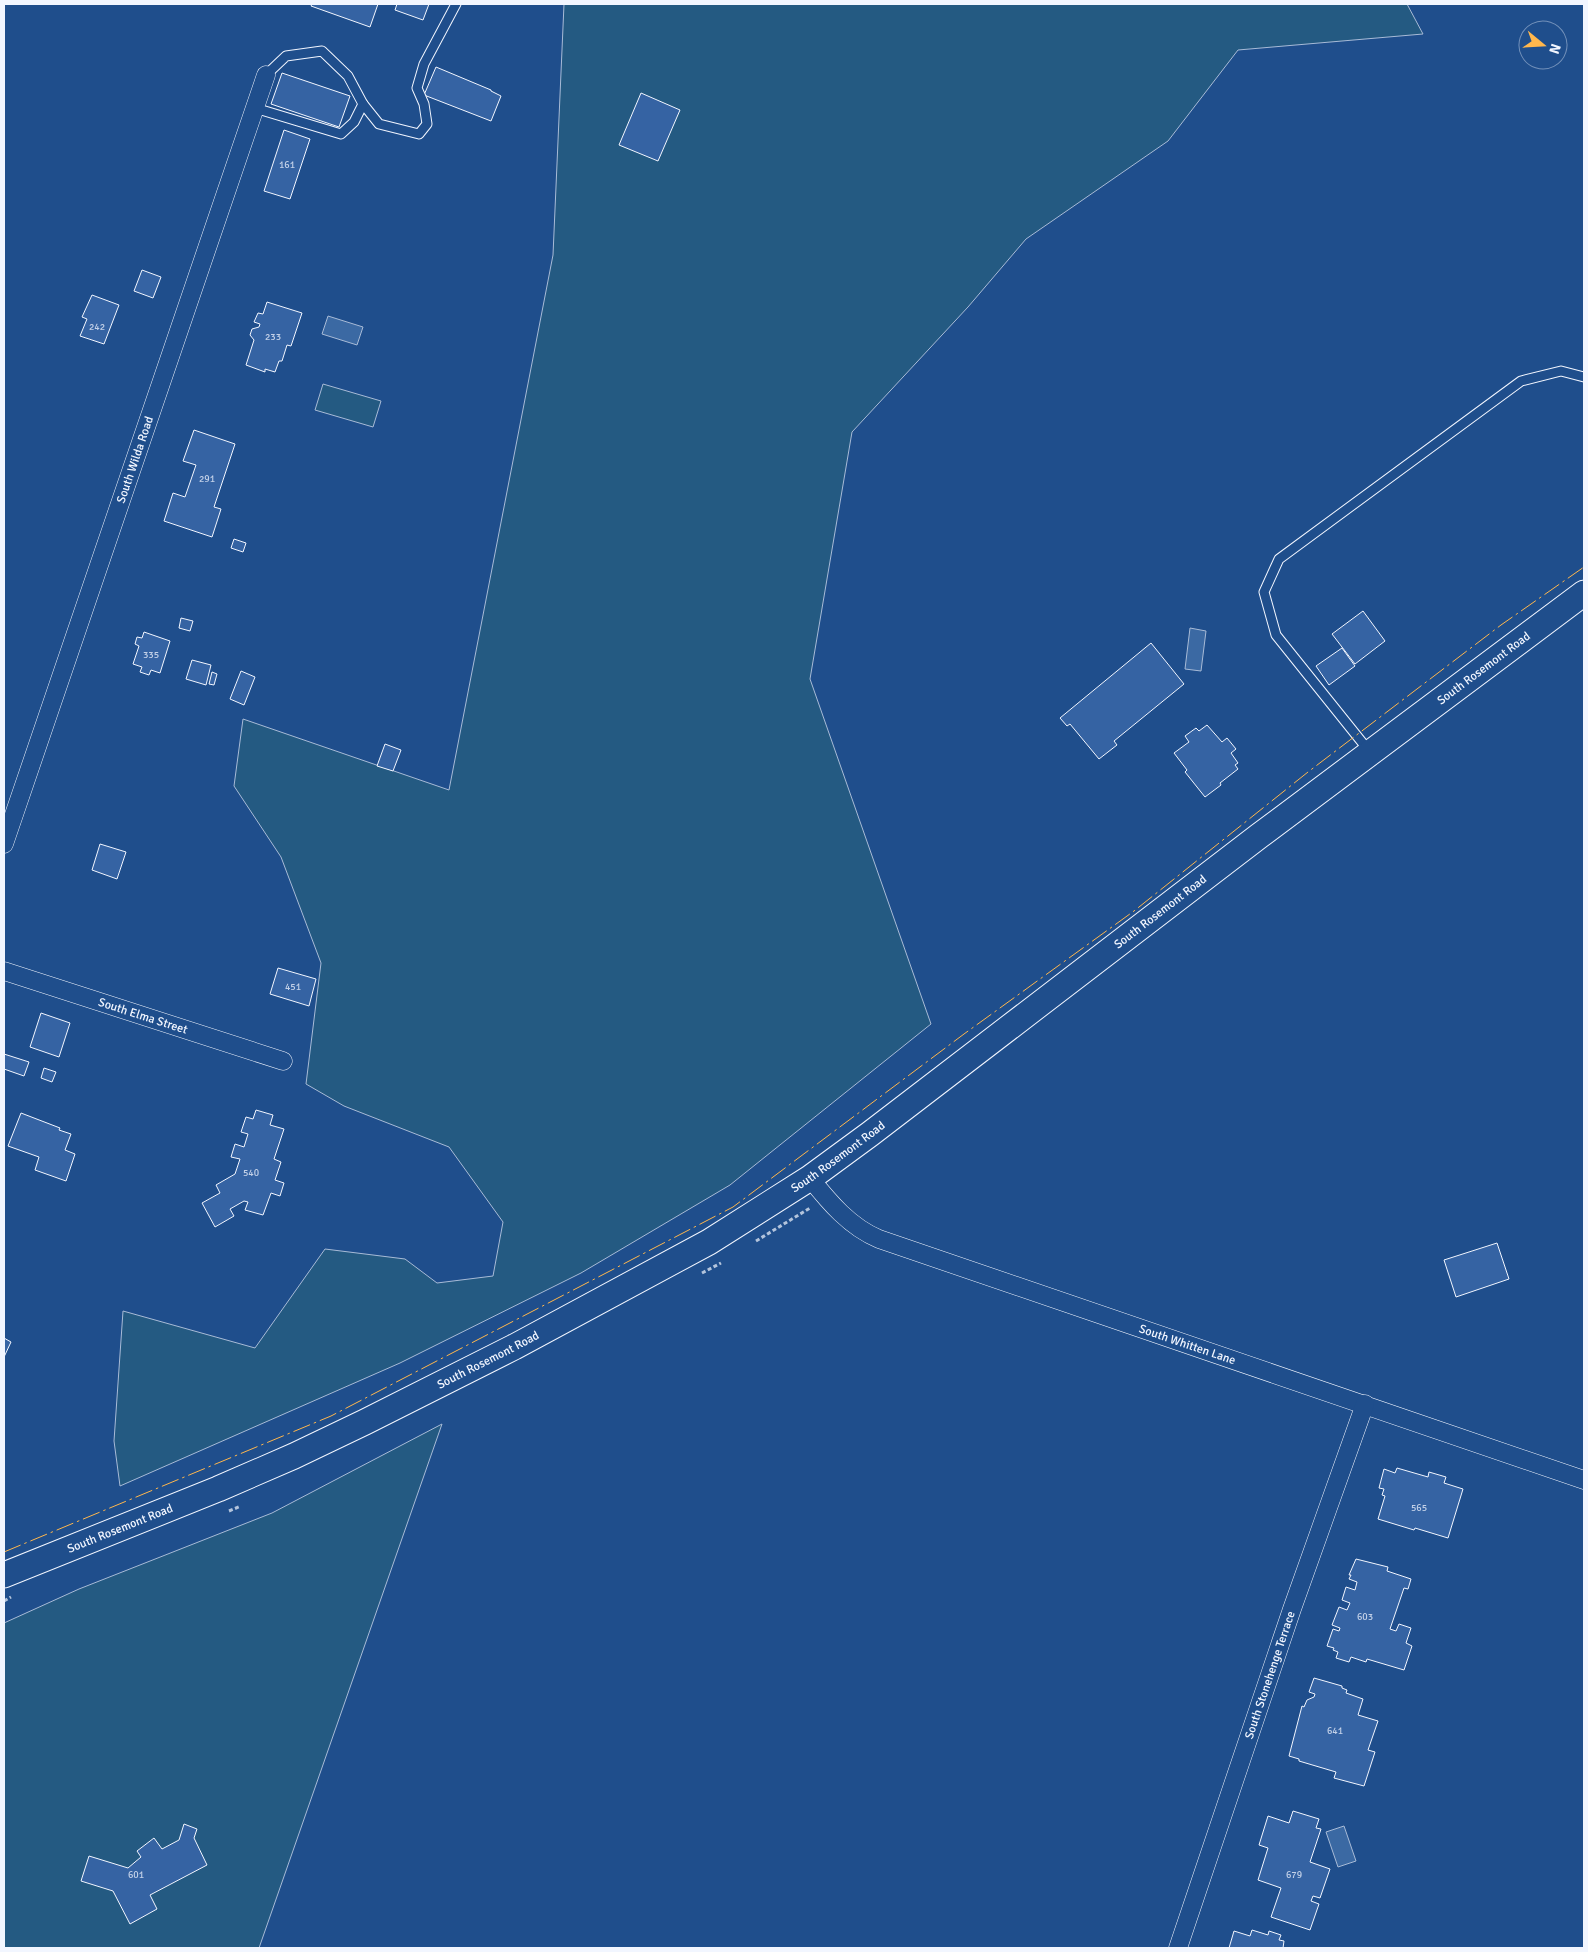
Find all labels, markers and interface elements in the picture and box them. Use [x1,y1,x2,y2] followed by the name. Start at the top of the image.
[1518,20,1568,70] north arrow
[1545,42,1564,56] text: N
[279,159,295,171] house number: 161
[89,321,105,333] house number: 242
[265,331,281,343] house number: 233
[113,414,157,505] street label: South Wilda Road
[199,473,215,485] house number: 291
[1434,628,1533,708] street label: South Rosemont Road
[143,649,159,661] house number: 335
[1111,872,1209,952] street label: South Rosemont Road
[285,981,301,993] house number: 451
[96,994,189,1037] street label: South Elma Street
[788,1118,888,1196] street label: South Rosemont Road
[243,1167,259,1179] house number: 540
[1137,1321,1238,1368] street label: South Whitten Lane
[434,1328,542,1392] street label: South Rosemont Road
[65,1500,175,1556] street label: South Rosemont Road
[1411,1502,1427,1514] house number: 565
[1241,1609,1298,1741] street label: South Stonehenge Terrace
[1357,1611,1373,1623] house number: 603
[1327,1725,1343,1737] house number: 641
[128,1869,144,1881] house number: 601
[1286,1869,1302,1881] house number: 679

